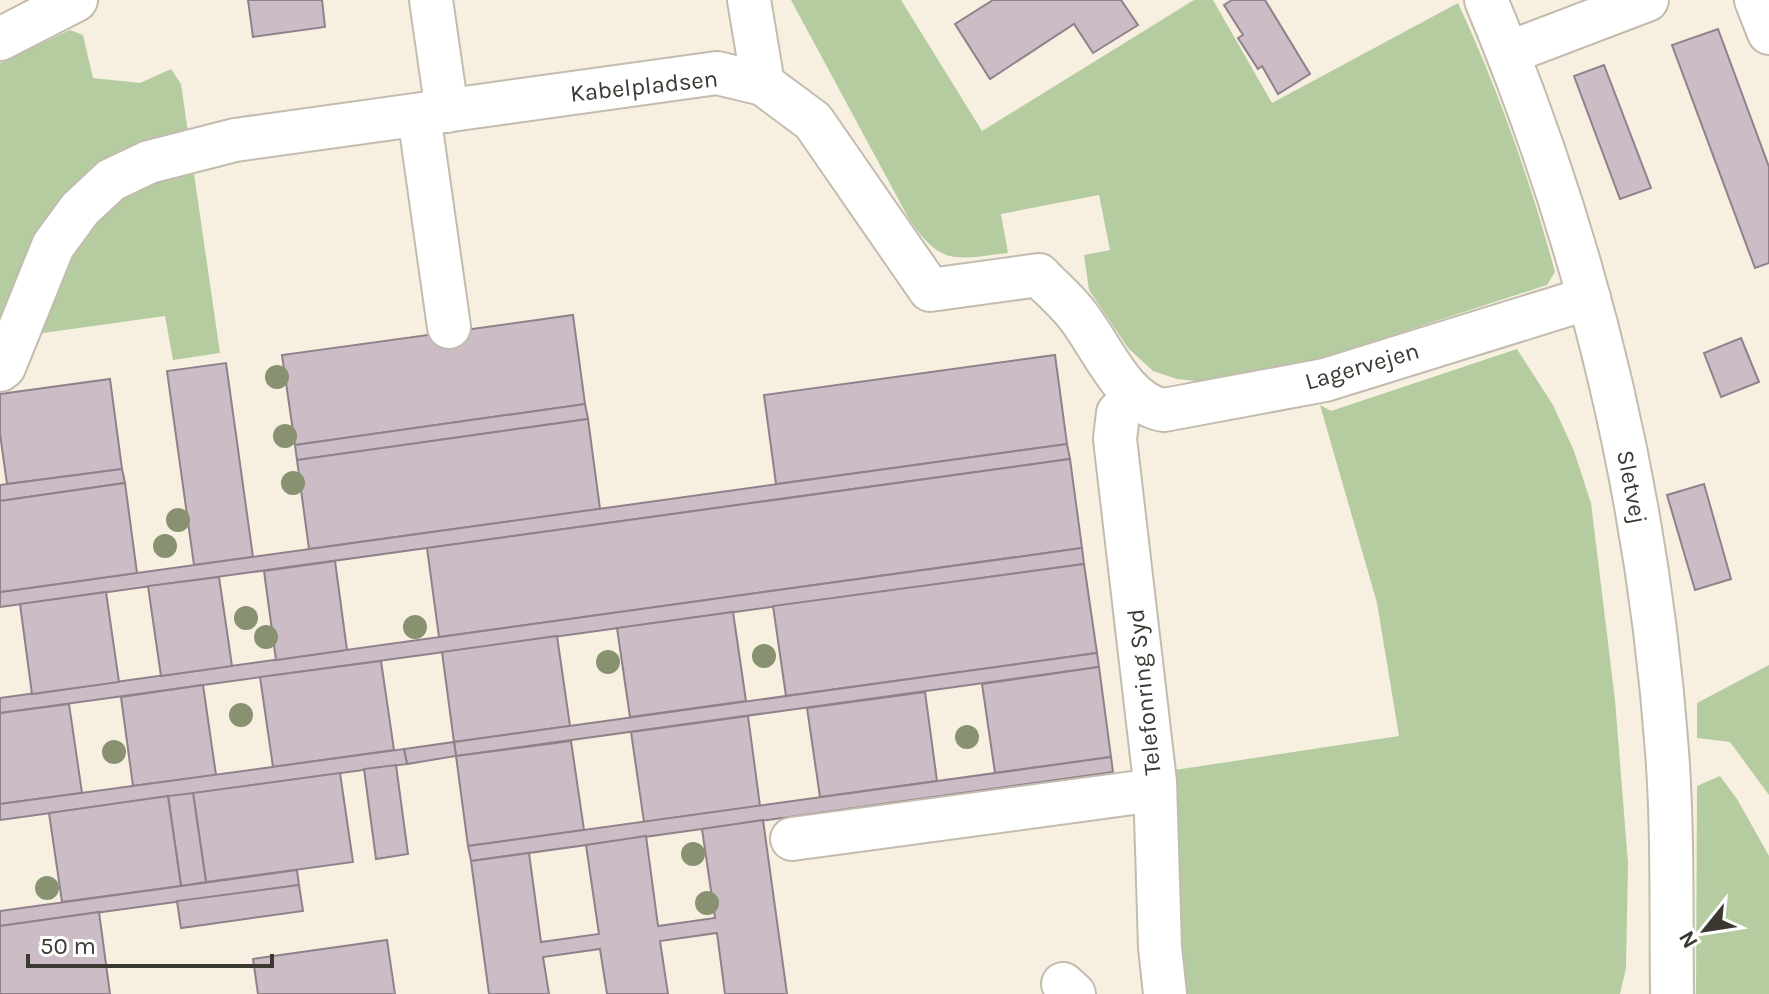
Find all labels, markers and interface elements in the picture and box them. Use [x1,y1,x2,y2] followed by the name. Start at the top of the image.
[569,64,719,108] street label: Kabelpladsen
[1302,336,1422,396] street label: Lagervejen
[1611,448,1653,526] street label: Sletvej
[1121,608,1167,776] street label: Telefonring Syd
[1665,890,1745,970] north arrow
[28,918,272,968] scale bar
[1673,926,1704,953] text: N
[40,932,96,960] text: 50 m

